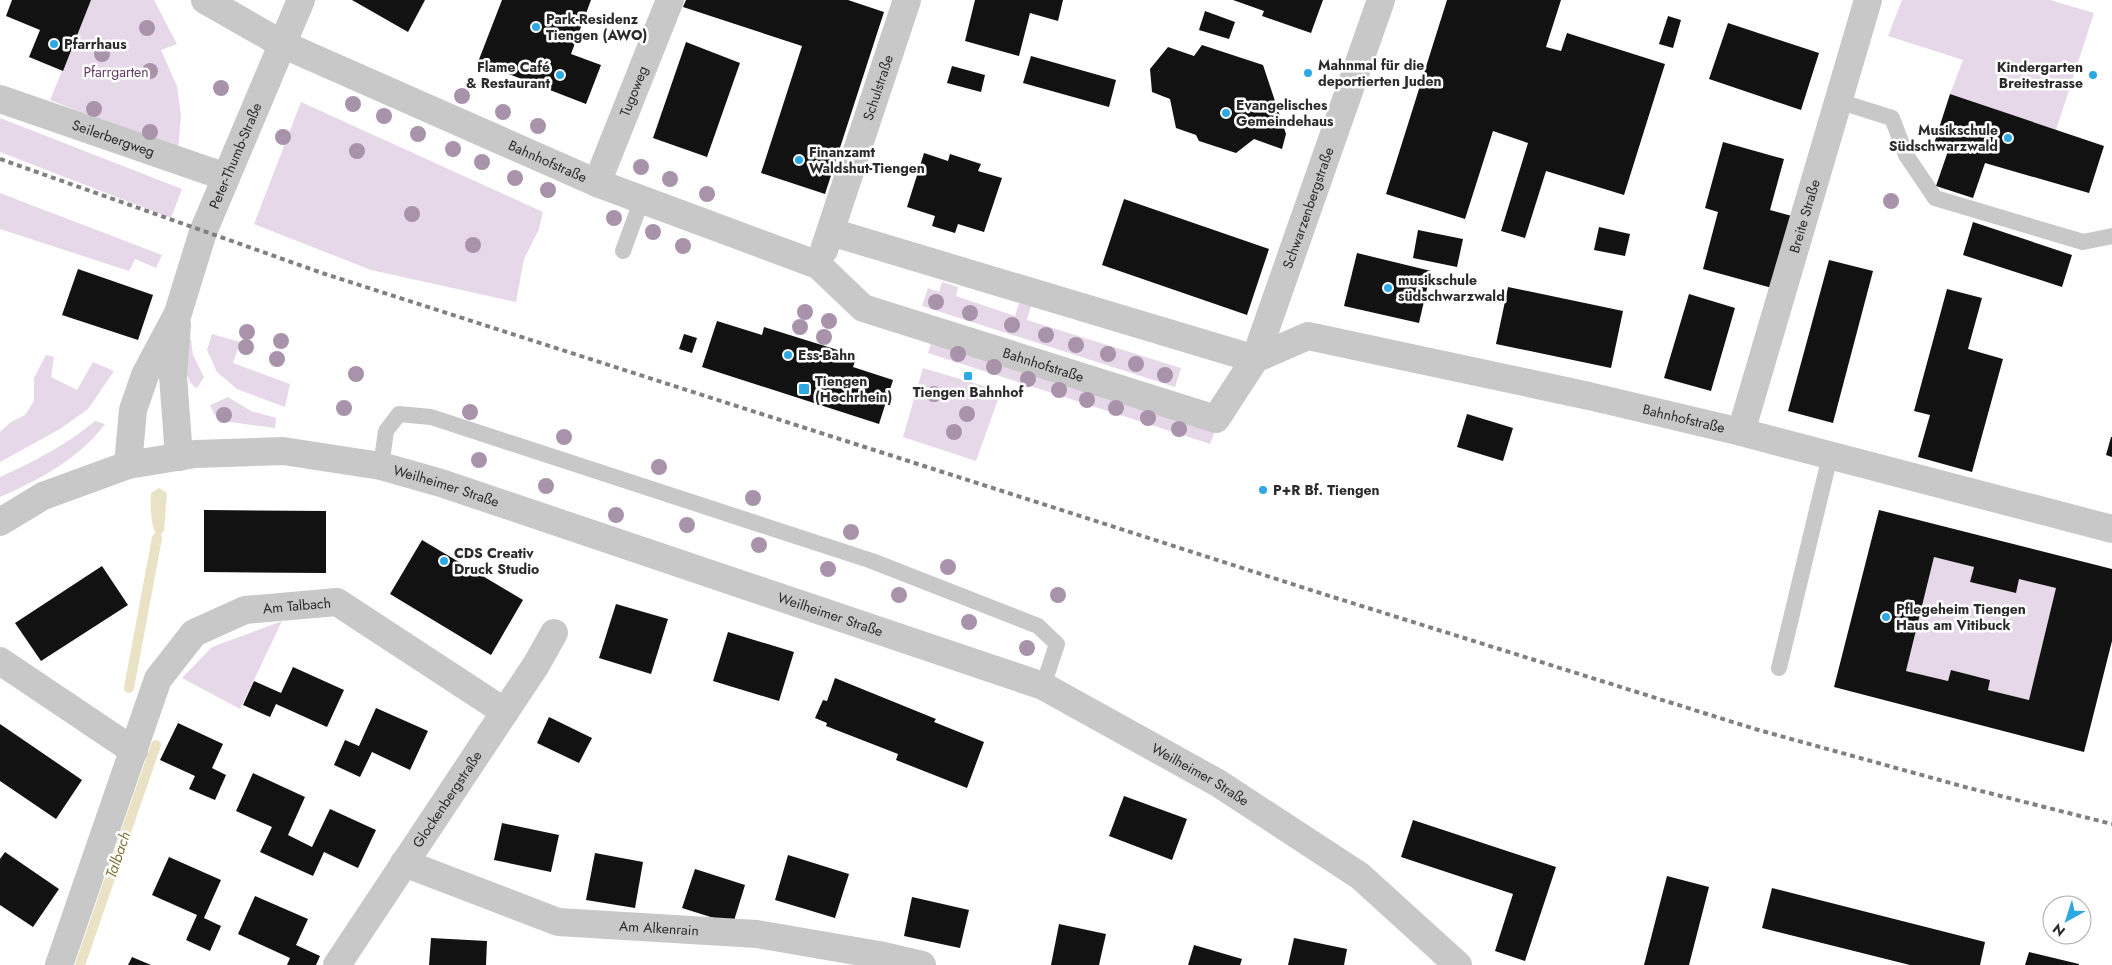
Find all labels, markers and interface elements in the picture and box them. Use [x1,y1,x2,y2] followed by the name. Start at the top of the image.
[546,9,647,45] place label: Park-Residenz Tiengen (AWO)
[530,21,542,33] marker: Park-Residenz Tiengen (AWO)
[64,34,127,54] place label: Pfarrhaus
[48,38,60,50] marker: Pfarrhaus
[858,52,898,123] street label: Schulstraße
[1318,55,1442,91] place label: Mahnmal für die deportierten Juden
[466,57,551,93] place label: Flame Café & Restaurant
[1997,57,2083,93] place label: Kindergarten Breitestrasse
[83,62,149,82] park label: Pfarrgarten
[615,63,653,119] street label: Tugoweg
[1302,67,1314,79] marker: Mahnmal für die deportierten Juden
[554,69,566,81] marker: Flame Café & Restaurant
[2087,69,2099,81] marker: Kindergarten Breitestrasse
[1236,95,1334,131] place label: Evangelisches Gemeindehaus
[204,100,267,212] street label: Peter-Thumb-Straße
[1220,107,1232,119] marker: Evangelisches Gemeindehaus
[69,115,157,162] street label: Seilerbergweg
[1889,120,1998,156] place label: Musikschule Südschwarzwald
[2002,132,2014,144] marker: Musikschule Südschwarzwald
[505,135,590,187] street label: Bahnhofstraße
[809,142,925,178] place label: Finanzamt Waldshut-Tiengen
[1277,145,1339,271] street label: Schwarzenbergstraße
[793,154,805,166] marker: Finanzamt Waldshut-Tiengen
[1784,177,1825,255] street label: Breite Straße
[1398,270,1505,306] place label: musikschule südschwarzwald
[1382,282,1394,294] marker: musikschule südschwarzwald
[1000,343,1086,387] street label: Bahnhofstraße
[798,345,855,365] place label: Ess-Bahn
[782,349,794,361] marker: Ess-Bahn
[962,370,974,382] marker: Tiengen Bahnhof
[815,371,892,407] place label: Tiengen (Hochrhein)
[797,382,811,396] marker: Tiengen (Hochrhein)
[913,382,1024,402] place label: Tiengen Bahnhof
[1641,399,1727,438] street label: Bahnhofstraße
[391,460,502,512] street label: Weilheimer Straße
[1273,480,1380,500] place label: P+R Bf. Tiengen
[1257,484,1269,496] marker: P+R Bf. Tiengen
[454,543,539,579] place label: CDS Creativ Druck Studio
[438,555,450,567] marker: CDS Creativ Druck Studio
[775,587,886,641] street label: Weilheimer Straße
[262,593,332,618] street label: Am Talbach
[1896,599,2026,635] place label: Pflegeheim Tiengen Haus am Vitibuck
[1880,611,1892,623] marker: Pflegeheim Tiengen Haus am Vitibuck
[1148,738,1253,811] street label: Weilheimer Straße
[408,747,486,852] street label: Glockenbergstraße
[100,829,136,881] water label: Talbach
[2042,895,2092,945] north arrow
[618,916,699,940] street label: Am Alkenrain
[2048,919,2069,941] text: N

